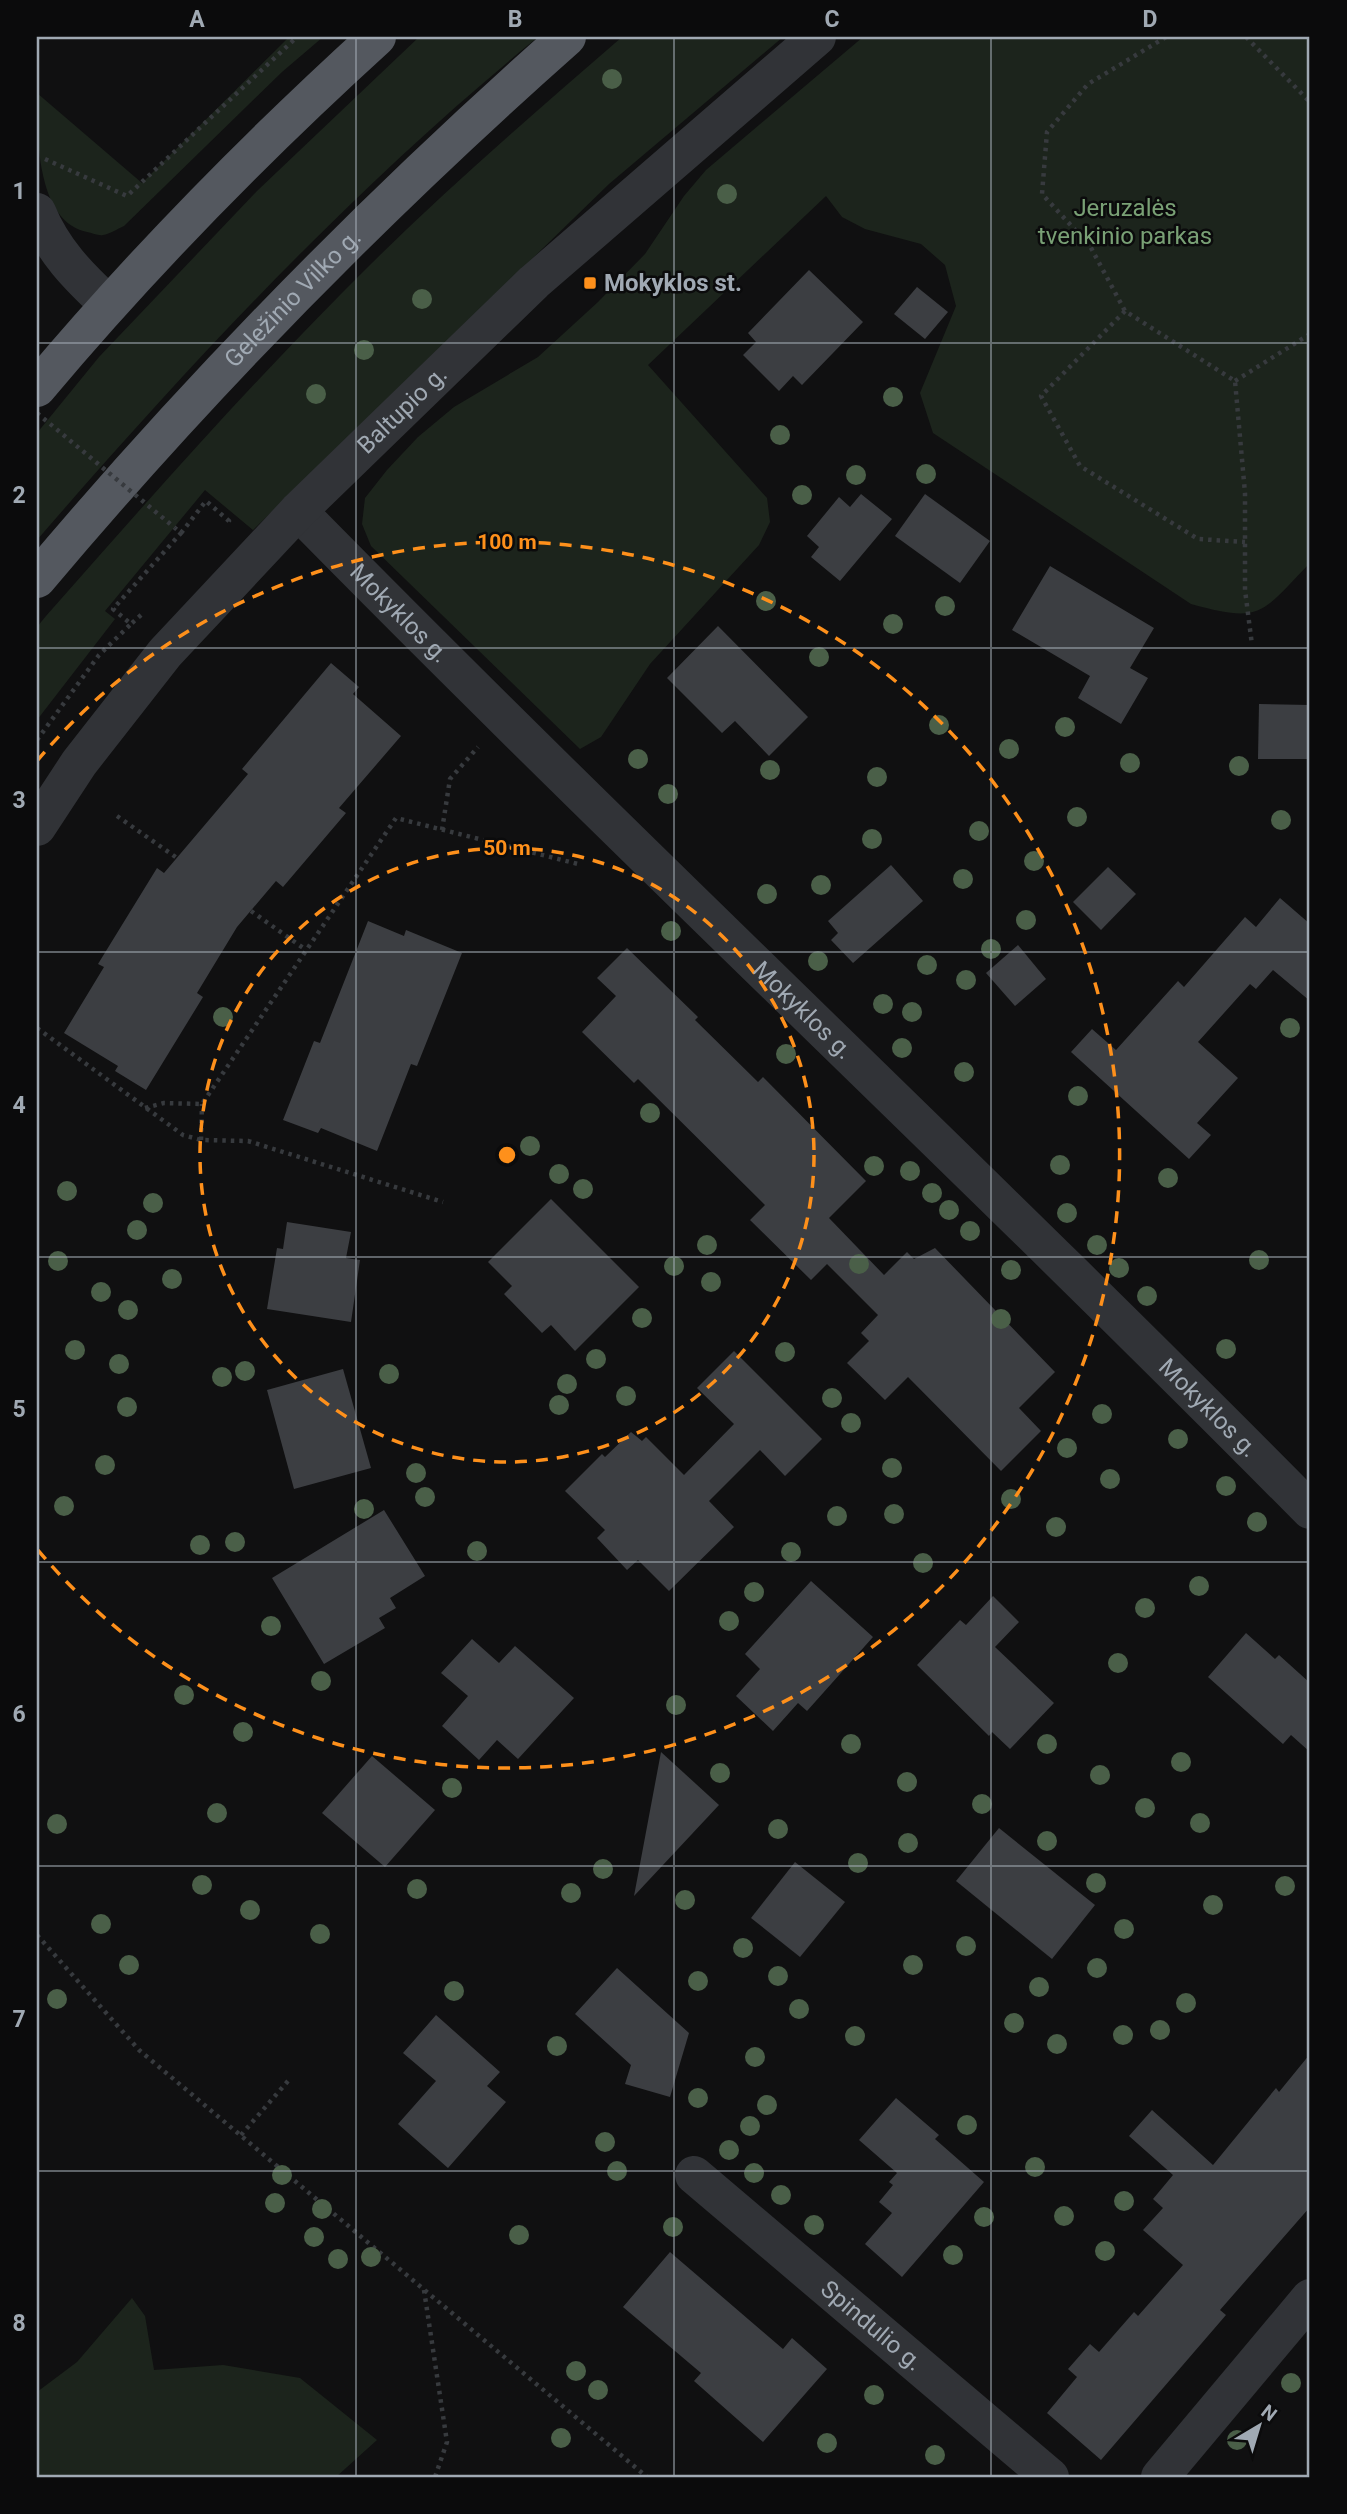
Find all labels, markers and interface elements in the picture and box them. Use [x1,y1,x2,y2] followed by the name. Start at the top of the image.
[189,6,205,33] text: A
[508,6,522,33] text: B
[824,6,840,33] text: C
[1143,6,1157,33] text: D
[12,178,26,205] text: 1
[1038,194,1212,250] park label: Jeruzalės tvenkinio parkas
[219,223,367,373] street label: Geležinio Vilko g.
[604,269,742,297] place label: Mokyklos st.
[582,275,598,291] marker: Mokyklos st.
[352,360,453,459] street label: Baltupio g.
[12,482,26,509] text: 2
[477,530,537,554] text: 100 m
[344,558,454,668] street label: Mokyklos g.
[12,787,26,814] text: 3
[483,836,531,860] text: 50 m
[747,955,859,1065] street label: Mokyklos g.
[12,1092,26,1119] text: 4
[495,1143,519,1167] centre of rings
[1153,1353,1264,1463] street label: Mokyklos g.
[12,1396,26,1423] text: 5
[12,1701,26,1728] text: 6
[12,2006,26,2033] text: 7
[815,2275,928,2377] street label: Spindulio g.
[12,2310,26,2337] text: 8
[1224,2392,1294,2462] north arrow
[1257,2400,1282,2426] text: N

